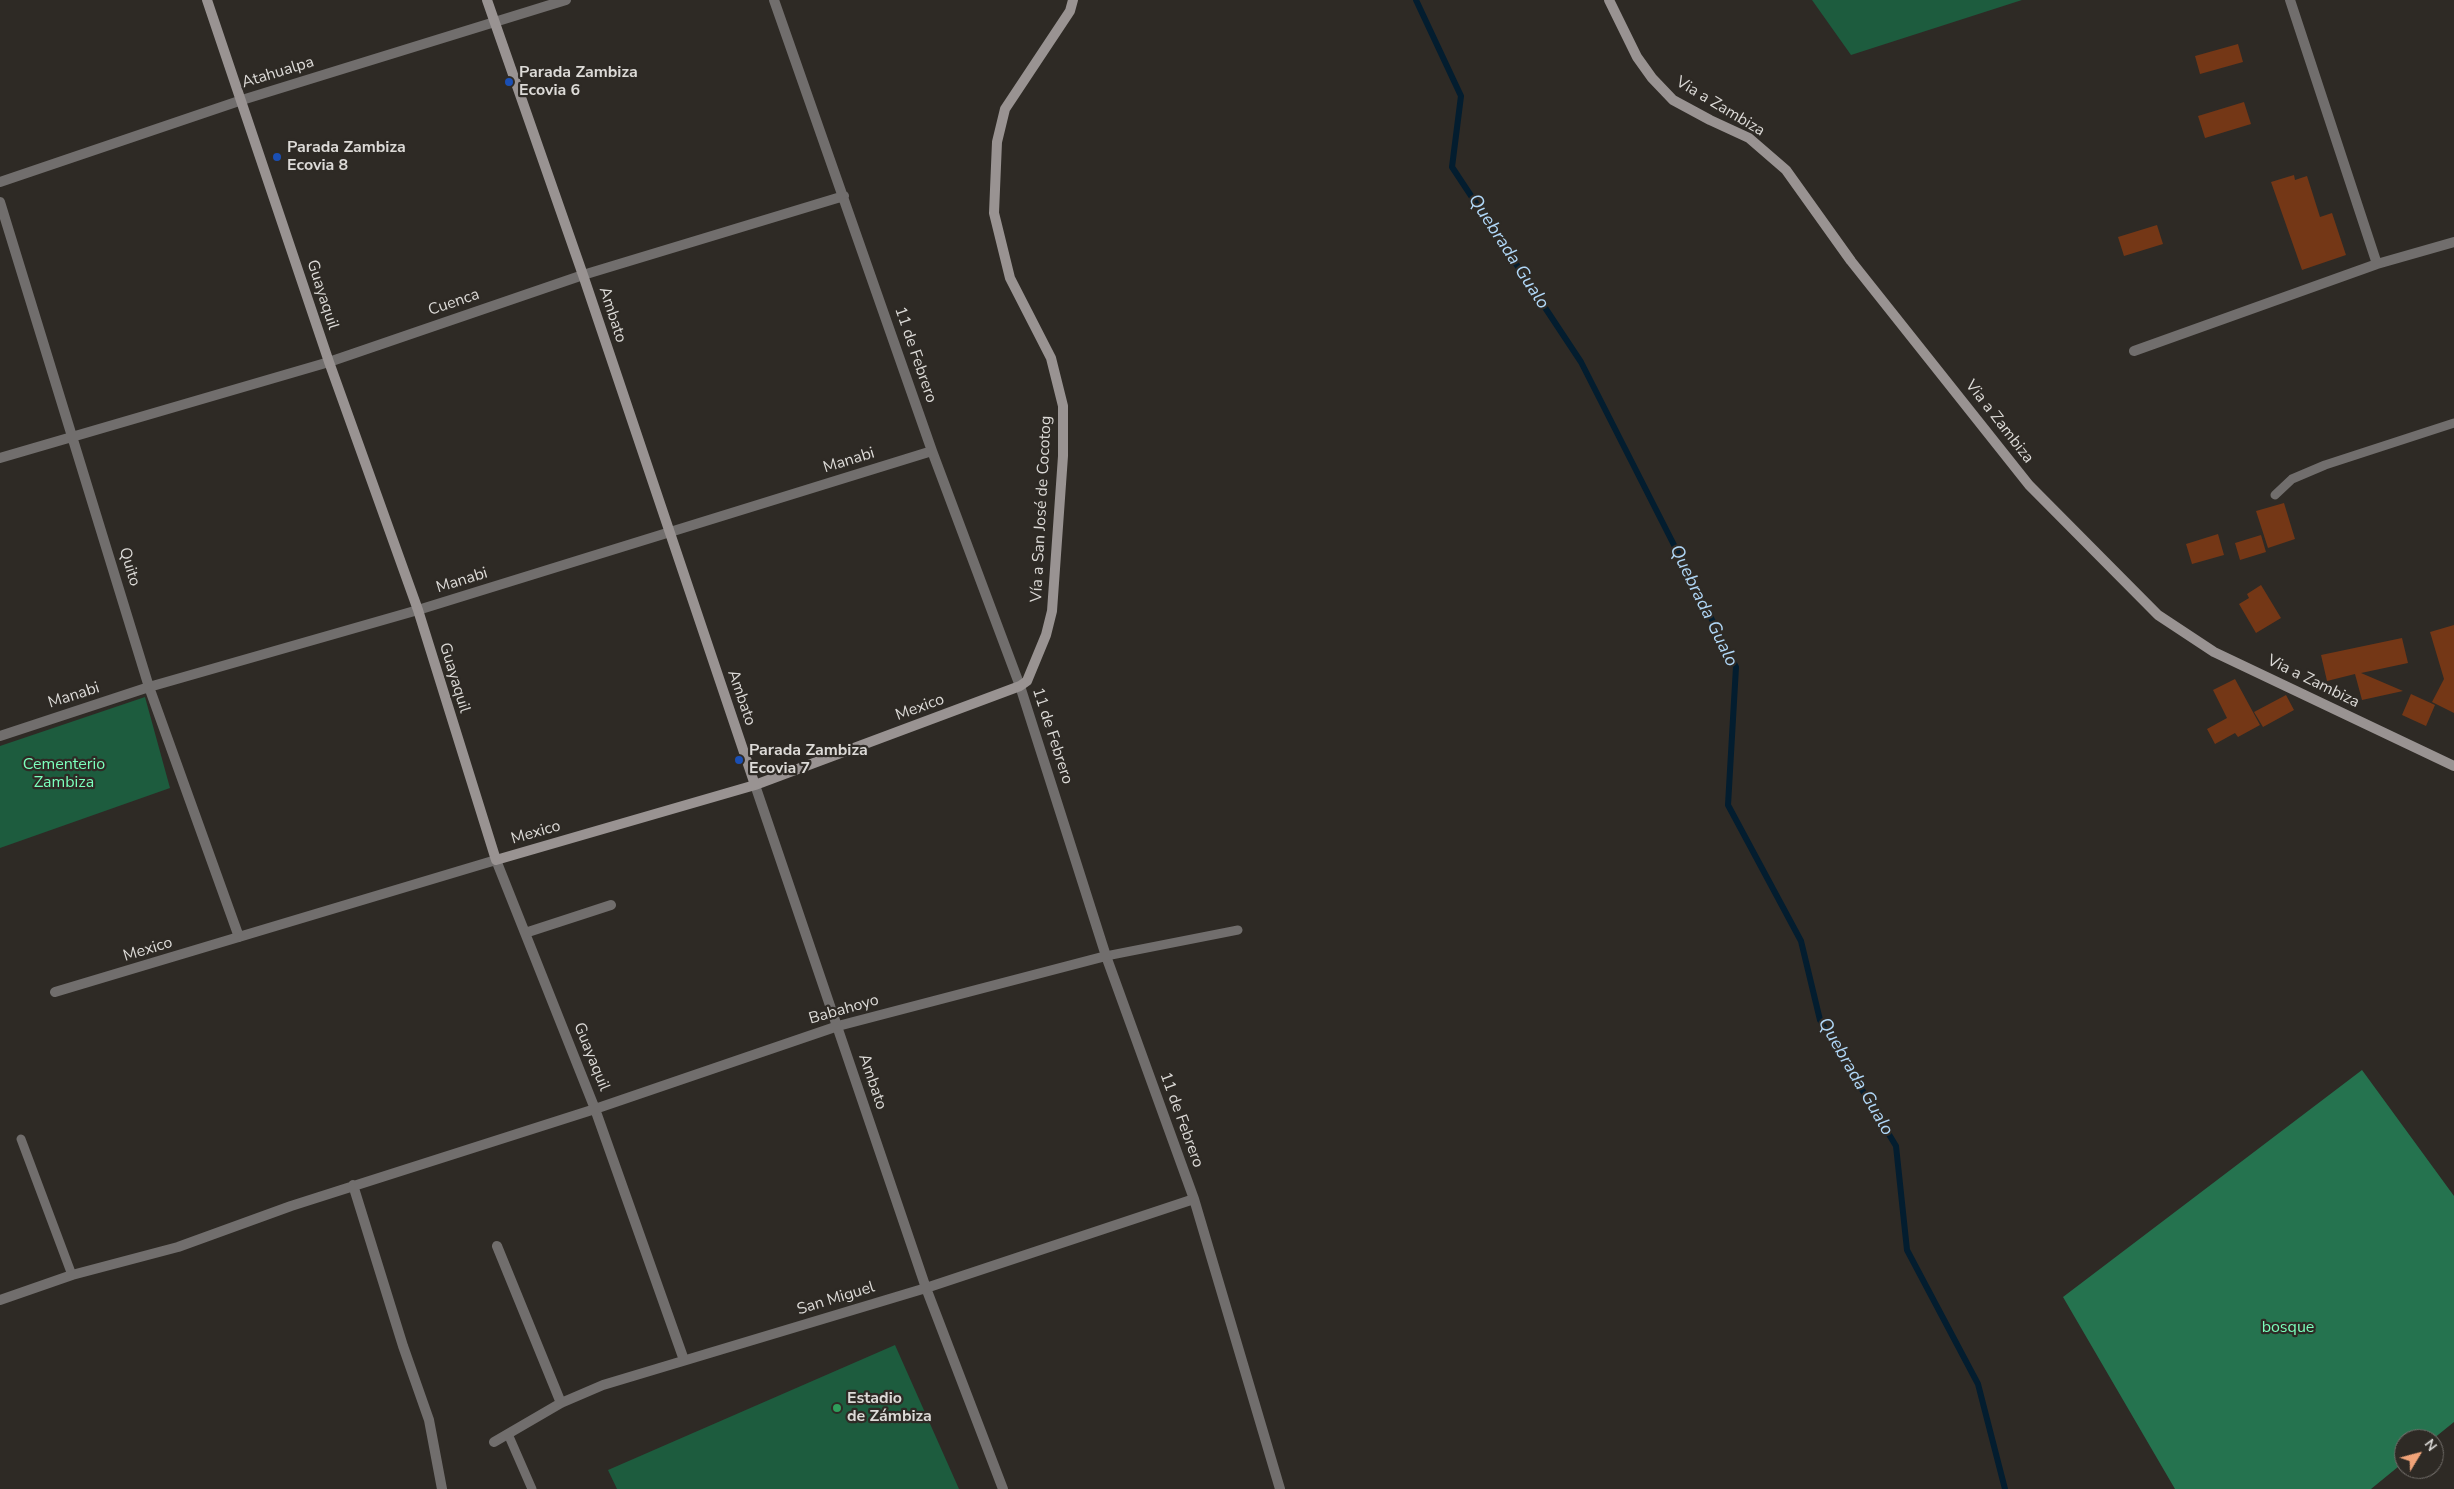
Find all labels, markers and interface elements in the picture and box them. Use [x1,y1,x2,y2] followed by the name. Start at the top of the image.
[240,53,316,93] street label: Atahualpa
[519,63,638,101] place label: Parada Zambiza Ecovia 6
[1672,73,1768,141] street label: Via a Zambiza
[503,76,515,88] marker: Parada Zambiza Ecovia 6
[287,138,406,176] place label: Parada Zambiza Ecovia 8
[271,151,283,163] marker: Parada Zambiza Ecovia 8
[1463,191,1553,313] water label: Quebrada Gualo
[302,258,342,332] street label: Guayaquil
[426,285,482,321] street label: Cuenca
[594,285,630,345] street label: Ambato
[890,304,940,406] street label: 11 de Febrero
[1961,377,2037,467] street label: Via a Zambiza
[1028,415,1056,603] street label: Vía a San José de Cocotog
[821,444,877,478] street label: Manabi
[1664,542,1742,670] water label: Quebrada Gualo
[114,545,144,589] street label: Quito
[434,564,490,598] street label: Manabi
[434,641,474,715] street label: Guayaquil
[2264,651,2362,713] street label: Via a Zambiza
[723,668,759,728] street label: Ambato
[46,679,102,713] street label: Manabi
[1027,685,1077,787] street label: 11 de Febrero
[893,690,947,726] street label: Mexico
[749,741,868,779] place label: Parada Zambiza Ecovia 7
[733,754,745,766] marker: Parada Zambiza Ecovia 7
[23,755,105,793] park label: Cementerio Zambiza
[509,817,563,849] street label: Mexico
[121,933,175,967] street label: Mexico
[807,991,881,1029] street label: Babahoyo
[1813,1014,1897,1140] water label: Quebrada Gualo
[569,1020,613,1094] street label: Guayaquil
[854,1052,890,1112] street label: Ambato
[1155,1070,1207,1170] street label: 11 de Febrero
[795,1278,877,1320] street label: San Miguel
[2262,1318,2314,1338] park label: bosque
[847,1389,932,1427] place label: Estadio de Zámbiza
[831,1402,843,1414] marker: Estadio de Zámbiza
[2394,1429,2444,1479] north arrow
[2420,1435,2441,1455] text: N

